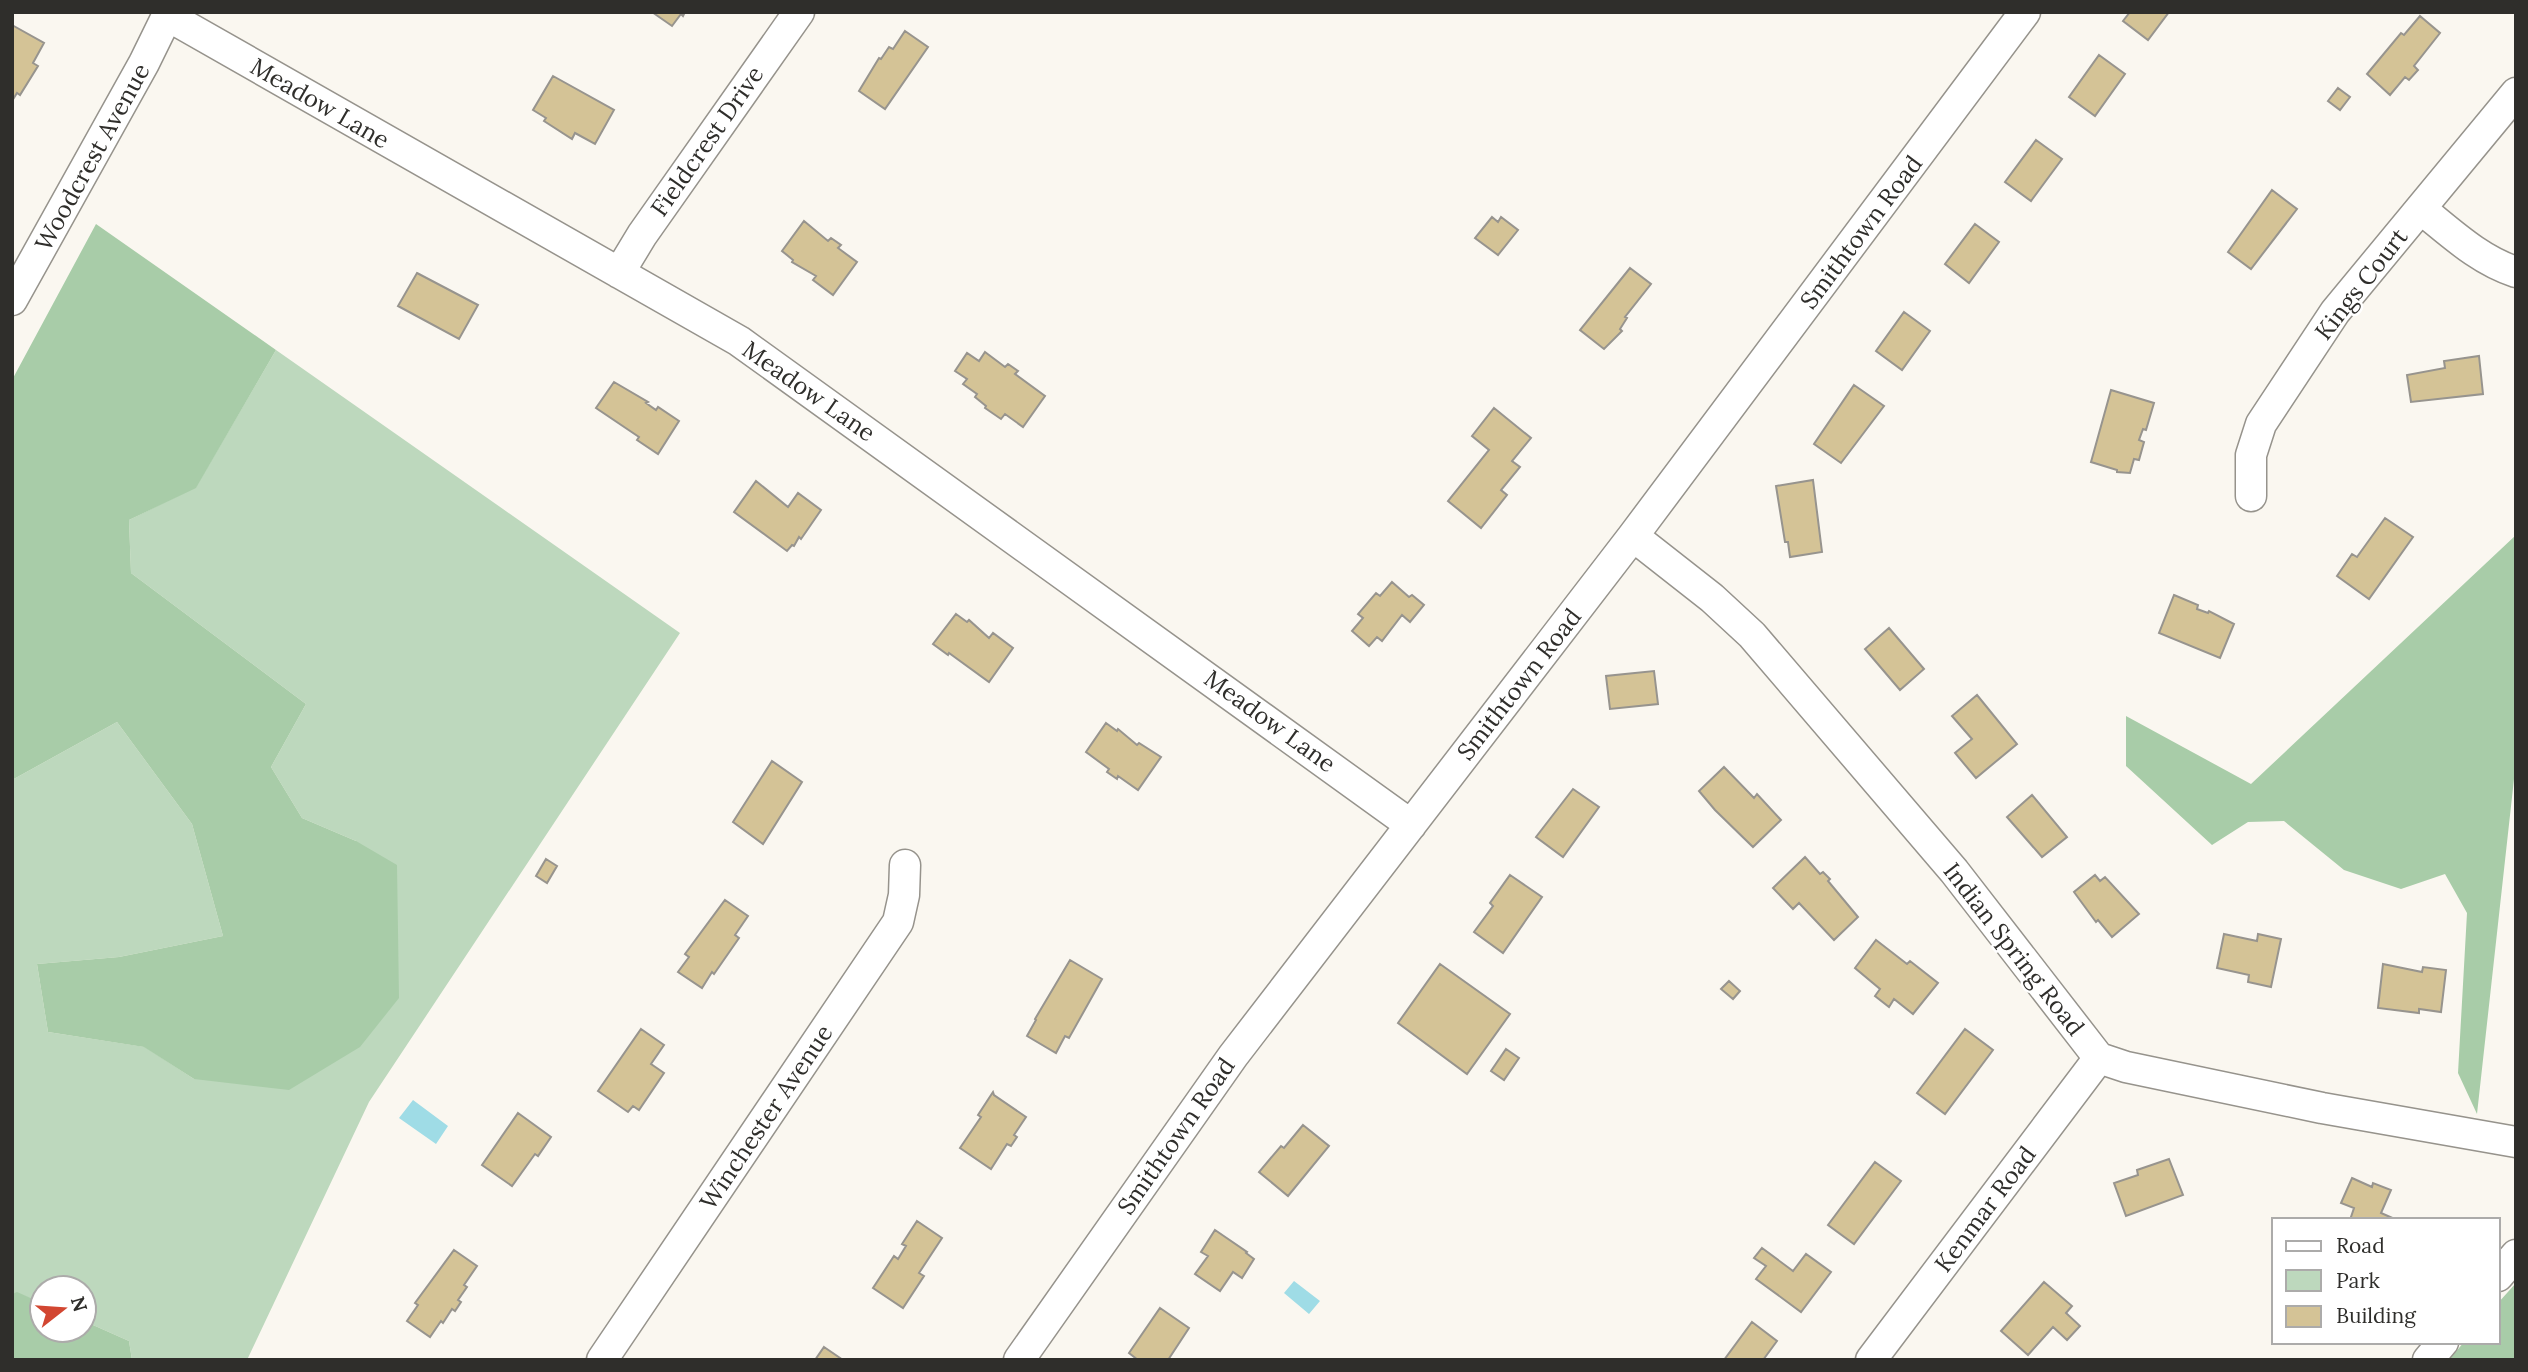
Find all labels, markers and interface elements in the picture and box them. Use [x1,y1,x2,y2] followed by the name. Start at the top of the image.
[245,51,395,155] street label: Meadow Lane
[28,58,156,256] street label: Woodcrest Avenue
[644,60,770,222] street label: Fieldcrest Drive
[1793,149,1929,315] street label: Smithtown Road
[2308,221,2415,346] street label: Kings Court
[737,334,881,448] street label: Meadow Lane
[1450,602,1588,766] street label: Smithtown Road
[1198,663,1342,779] street label: Meadow Lane
[1937,856,2091,1042] street label: Indian Spring Road
[693,1019,839,1215] street label: Winchester Avenue
[1110,1052,1242,1220] street label: Smithtown Road
[1928,1140,2042,1278] street label: Kenmar Road
[2272,1218,2500,1344] legend
[2336,1232,2385,1259] text: Road
[2336,1267,2380,1294] text: Park
[28,1274,98,1344] north arrow
[66,1293,93,1315] text: N
[2336,1302,2416,1329] text: Building

